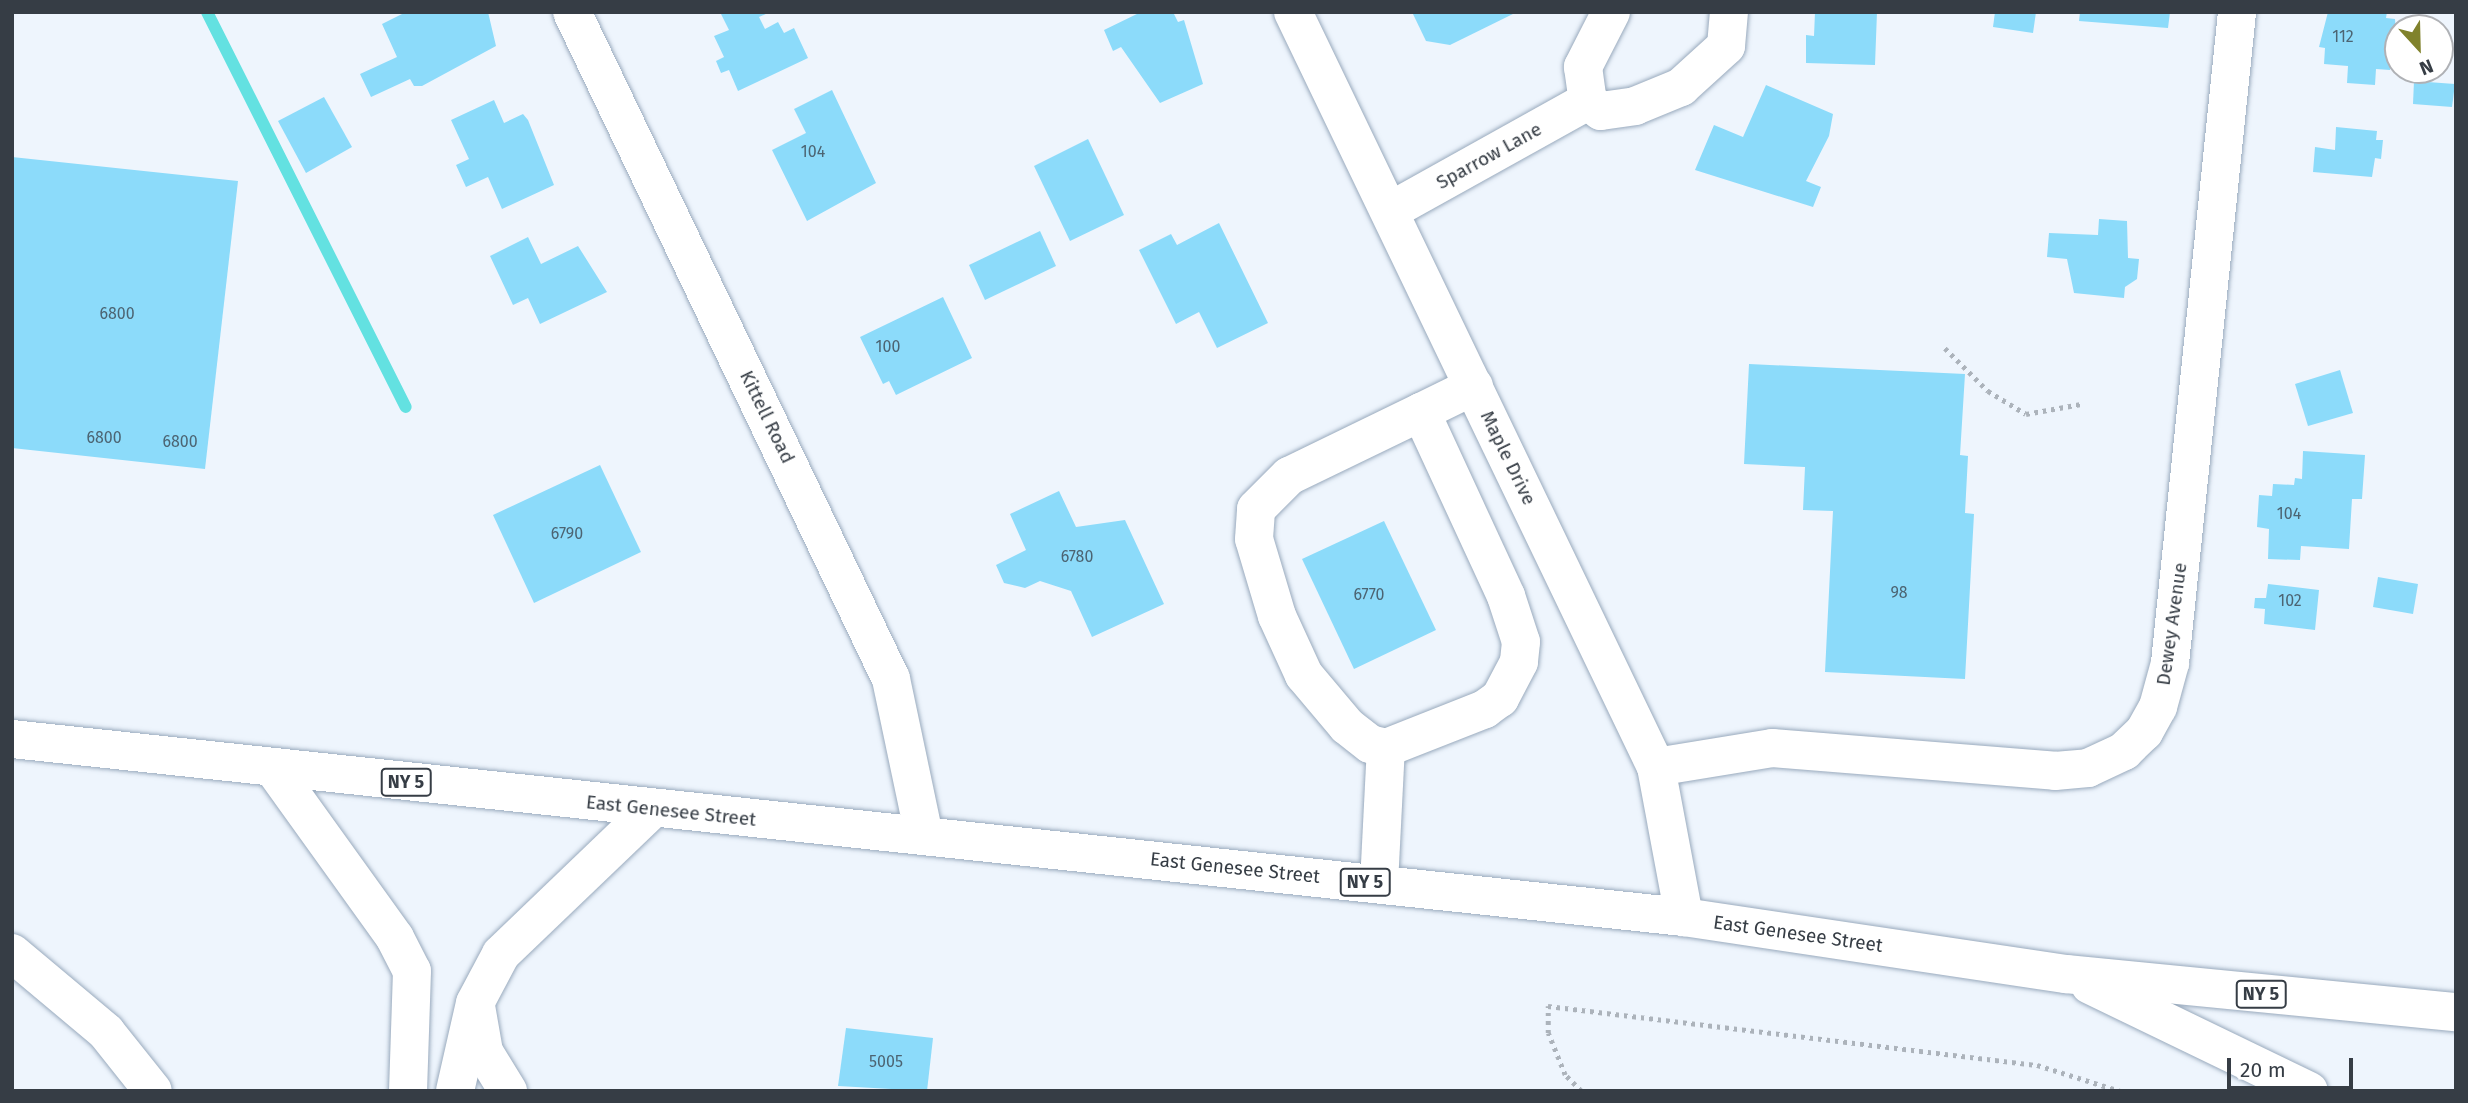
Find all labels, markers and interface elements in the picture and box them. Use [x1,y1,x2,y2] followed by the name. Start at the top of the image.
[2384,14,2454,84] north arrow
[2332,27,2354,47] house number: 112
[2416,54,2436,80] text: N
[1432,118,1546,194] street label: Sparrow Lane
[801,142,825,162] house number: 104
[99,304,135,324] house number: 6800
[876,337,900,357] house number: 100
[735,367,799,467] street label: Kittell Road
[1475,407,1541,509] street label: Maple Drive
[86,428,122,448] house number: 6800
[162,432,198,452] house number: 6800
[2277,504,2301,524] house number: 104
[551,524,583,544] house number: 6790
[1061,547,1093,567] house number: 6780
[2152,561,2192,687] street label: Dewey Avenue
[1890,583,1908,603] house number: 98
[1353,585,1385,605] house number: 6770
[2278,591,2302,611] house number: 102
[380,768,432,796] road number: NY 5
[585,791,757,831] street label: East Genesee Street
[1149,848,1321,888] street label: East Genesee Street
[1339,868,1391,897] road number: NY 5
[1712,911,1884,957] street label: East Genesee Street
[2235,979,2287,1009] road number: NY 5
[2230,1044,2356,1088] scale bar
[869,1052,903,1072] house number: 5005
[2240,1057,2286,1083] text: 20 m

